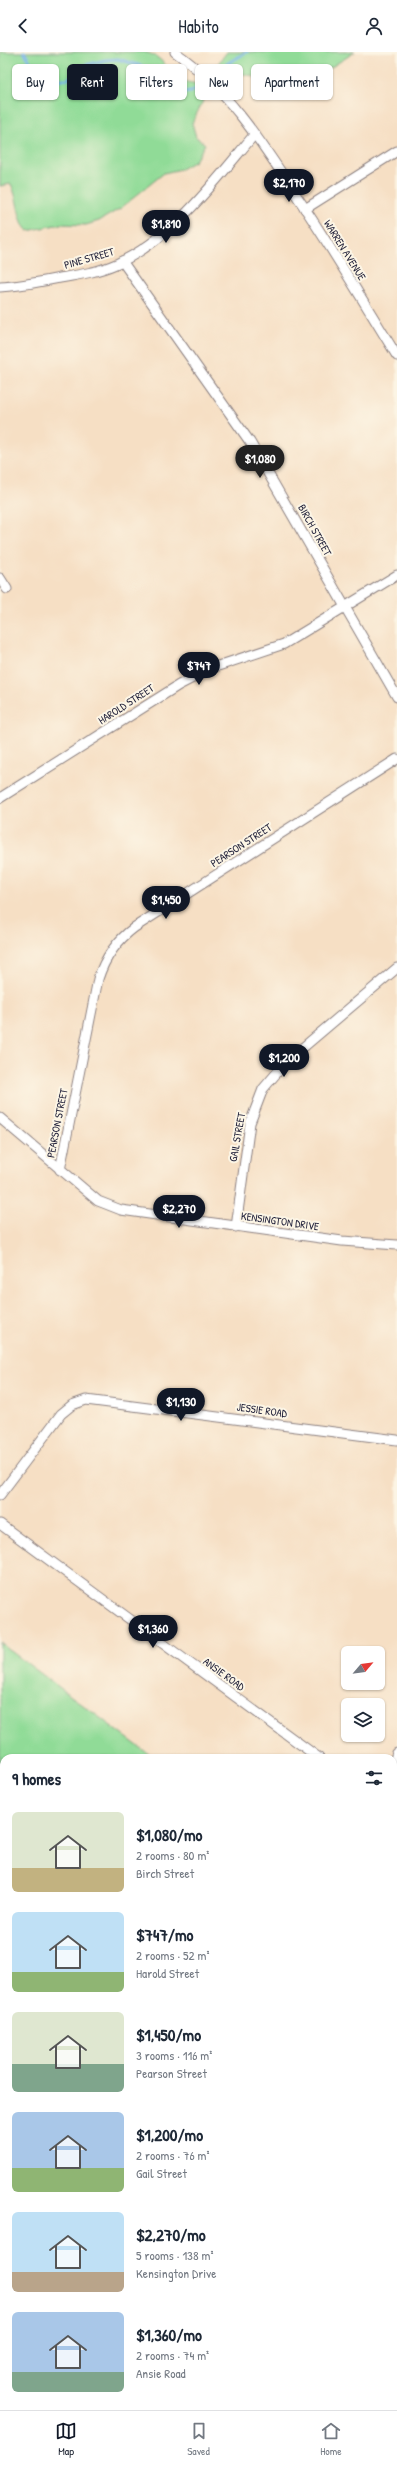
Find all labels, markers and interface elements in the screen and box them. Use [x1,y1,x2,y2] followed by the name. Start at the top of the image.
[178,14,219,39] text: Habito
[12,15,34,37] icon: back
[363,15,385,37] icon: person
[12,64,59,100] chip: Buy
[67,64,118,100] chip: Rent
[126,64,187,100] chip: Filters
[195,64,243,100] chip: New
[251,64,333,100] chip: Apartment
[256,169,322,203] pin: $2,170
[273,173,305,191] text: $2,170
[133,210,199,244] pin: $1,810
[151,214,181,232] text: $1,810
[321,217,369,283] street label: WARREN AVENUE
[62,244,116,272] street label: PINE STREET
[227,445,293,479] pin: $1,080
[244,449,276,467] text: $1,080
[295,502,335,559] street label: BIRCH STREET
[175,652,223,686] pin: $747
[187,656,211,674] text: $747
[96,680,157,727] street label: HAROLD STREET
[208,820,275,870] street label: PEARSON STREET
[133,886,199,920] pin: $1,450
[151,890,181,908] text: $1,450
[251,1044,317,1078] pin: $1,200
[268,1048,300,1066] text: $1,200
[43,1086,71,1159] street label: PEARSON STREET
[226,1110,248,1163] street label: GAIL STREET
[146,1195,212,1229] pin: $2,270
[162,1199,196,1217] text: $2,270
[240,1209,320,1233] street label: KENSINGTON DRIVE
[148,1388,214,1422] pin: $1,130
[166,1392,196,1410] text: $1,130
[236,1400,289,1421] street label: JESSIE ROAD
[120,1615,186,1649] pin: $1,360
[138,1619,168,1637] text: $1,360
[341,1646,385,1690] north arrow
[341,1646,385,1742] map controls
[200,1654,248,1694] street label: ANSIE ROAD
[341,1698,385,1742] button: layers
[12,1767,61,1790] text: 9 homes
[363,1767,385,1789] icon: filters
[136,1823,202,1846] text: $1,080/mo
[44,1828,92,1876] icon: home
[136,1846,209,1864] text: 2 rooms · 80 m²
[136,1864,194,1882] text: Birch Street
[136,1923,193,1946] text: $747/mo
[44,1928,92,1976] icon: home
[136,1946,209,1964] text: 2 rooms · 52 m²
[136,1964,199,1982] text: Harold Street
[136,2023,201,2046] text: $1,450/mo
[44,2028,92,2076] icon: home
[136,2046,212,2064] text: 3 rooms · 116 m²
[136,2064,207,2082] text: Pearson Street
[136,2123,203,2146] text: $1,200/mo
[44,2128,92,2176] icon: home
[136,2146,209,2164] text: 2 rooms · 76 m²
[136,2164,187,2182] text: Gail Street
[136,2223,206,2246] text: $2,270/mo
[44,2228,92,2276] icon: home
[136,2246,213,2264] text: 5 rooms · 138 m²
[136,2264,216,2282] text: Kensington Drive
[136,2323,202,2346] text: $1,360/mo
[44,2328,92,2376] icon: home
[136,2346,209,2364] text: 2 rooms · 74 m²
[136,2364,186,2382] text: Ansie Road
[55,2420,77,2458] tab: Map
[187,2420,210,2458] tab: Saved
[320,2420,342,2458] tab: Home

